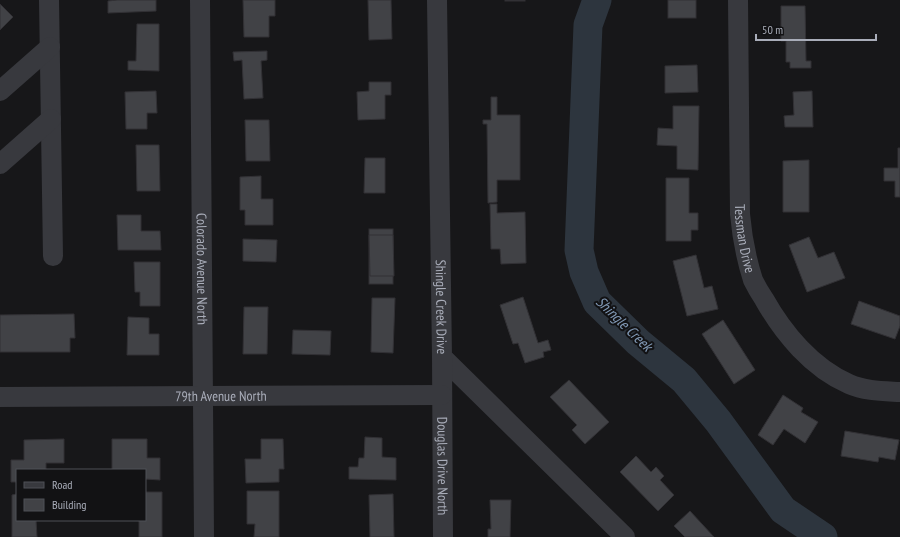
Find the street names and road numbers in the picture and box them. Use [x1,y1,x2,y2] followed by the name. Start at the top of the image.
[731,204,759,275] street label: Tessman Drive
[193,213,211,325] street label: Colorado Avenue North
[432,260,451,355] street label: Shingle Creek Drive
[175,387,267,405] street label: 79th Avenue North
[433,417,452,515] street label: Douglas Drive North

